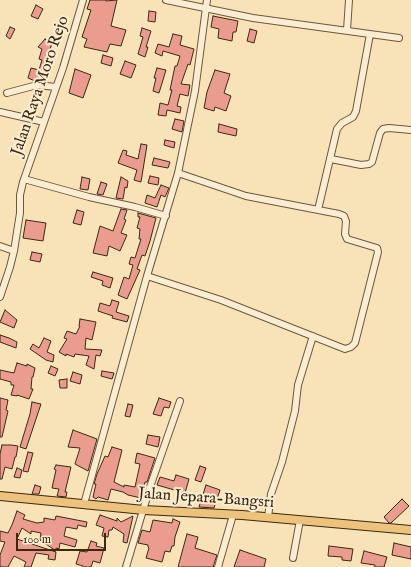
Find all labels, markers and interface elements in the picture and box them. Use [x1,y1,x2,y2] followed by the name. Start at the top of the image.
[8,14,74,158] street label: Jalan Raya Moro Rejo
[137,485,275,513] street label: Jalan Jepara-Bangsri
[18,525,108,551] scale bar
[23,532,51,547] text: 100 m

